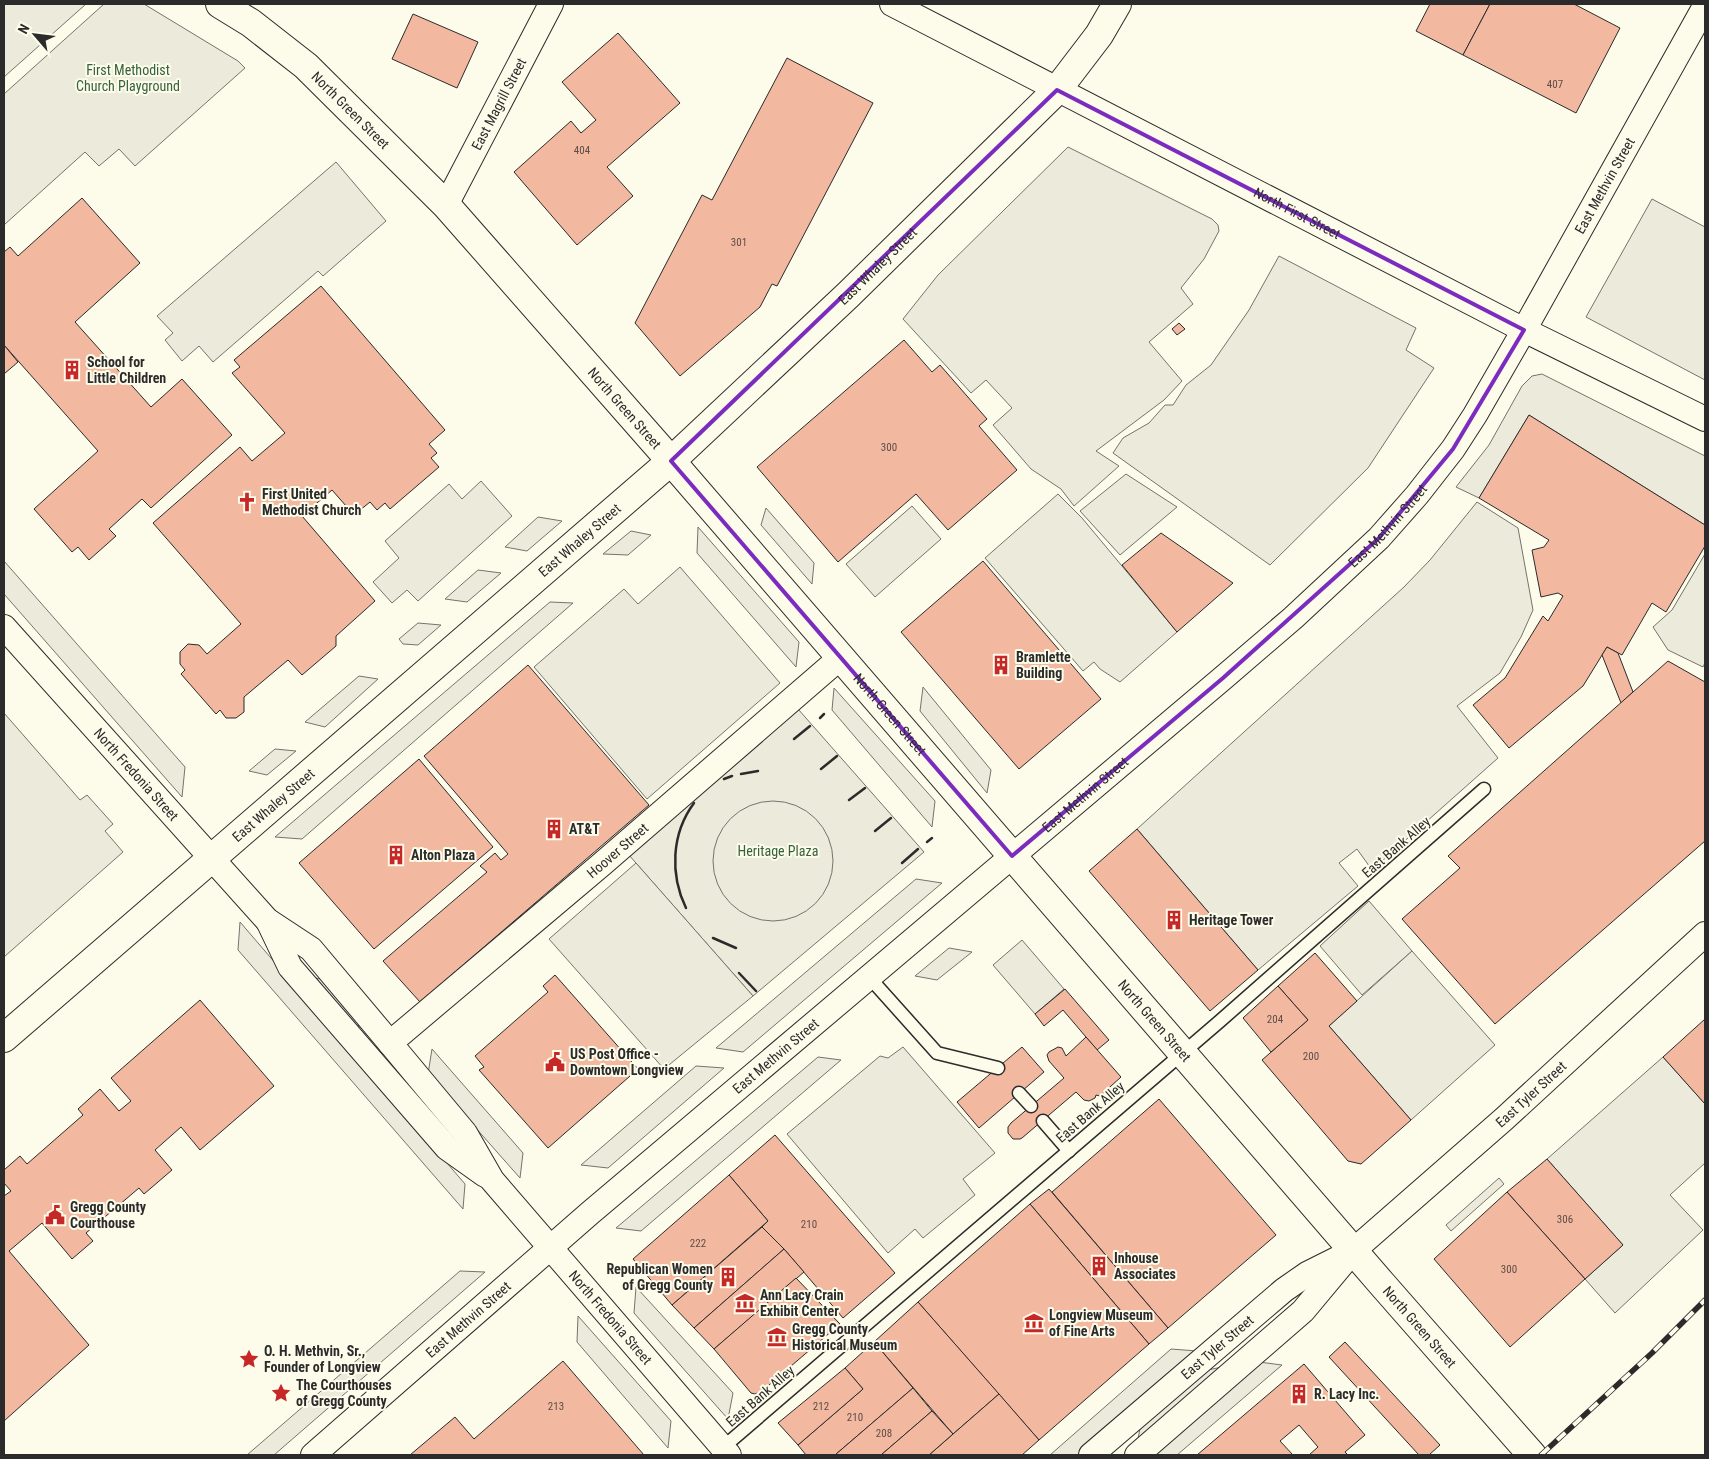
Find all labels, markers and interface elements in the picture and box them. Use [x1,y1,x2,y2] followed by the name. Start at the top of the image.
[10,10,60,60] north arrow
[14,21,33,36] text: N
[468,55,529,153] street label: East Magrill Street
[76,62,180,94] park label: First Methodist Church Playground
[308,68,393,152] street label: North Green Street
[1547,78,1563,91] house number: 407
[1571,135,1638,237] street label: East Methvin Street
[574,144,591,157] house number: 404
[1251,184,1343,242] street label: North First Street
[835,224,920,308] street label: East Whaley Street
[731,236,747,249] house number: 301
[87,354,166,386] place label: School for Little Children
[61,359,83,381] building icon: School for Little Children
[585,364,665,452] street label: North Green Street
[881,441,897,454] house number: 300
[1345,481,1430,570] street label: East Methvin Street
[262,486,362,518] place label: First United Methodist Church
[236,491,258,513] church icon: First United Methodist Church
[535,500,624,580] street label: East Whaley Street
[1016,649,1071,681] place label: Bramlette Building
[990,654,1012,676] building icon: Bramlette Building
[850,670,929,758] street label: North Green Street
[91,725,182,824] street label: North Fredonia Street
[1039,754,1131,835] street label: East Methvin Street
[229,765,318,845] street label: East Whaley Street
[1359,813,1433,881] street label: East Bank Alley
[543,818,565,840] building icon: AT&T
[584,820,651,881] street label: Hoover Street
[569,821,600,837] place label: AT&T
[738,843,818,859] park label: Heritage Plaza
[385,844,407,866] building icon: Alton Plaza
[411,847,475,863] place label: Alton Plaza
[1163,909,1185,931] building icon: Heritage Tower
[1189,912,1274,928] place label: Heritage Tower
[1115,977,1194,1065] street label: North Green Street
[1267,1013,1284,1026] house number: 204
[729,1015,822,1097] street label: East Methvin Street
[570,1046,684,1078] place label: US Post Office - Downtown Longview
[1303,1050,1319,1063] house number: 200
[544,1051,566,1073] public building icon: US Post Office - Downtown Longview
[1492,1058,1569,1131] street label: East Tyler Street
[1053,1078,1127,1146] street label: East Bank Alley
[70,1199,147,1231] place label: Gregg County Courthouse
[44,1204,66,1226] public building icon: Gregg County Courthouse
[1557,1213,1573,1226] house number: 306
[801,1218,817,1231] house number: 210
[690,1237,706,1250] house number: 222
[1114,1250,1176,1282] place label: Inhouse Associates
[1088,1255,1110,1277] building icon: Inhouse Associates
[606,1261,714,1293] place label: Republican Women of Gregg County
[1501,1263,1517,1276] house number: 300
[717,1266,739,1288] building icon: Republican Women of Gregg County
[566,1267,655,1368] street label: North Fredonia Street
[422,1278,514,1361] street label: East Methvin Street
[1380,1283,1460,1371] street label: North Green Street
[760,1287,844,1319] place label: Ann Lacy Crain Exhibit Center
[734,1292,756,1314] museum icon: Ann Lacy Crain Exhibit Center
[1049,1307,1153,1339] place label: Longview Museum of Fine Arts
[1023,1312,1045,1334] museum icon: Longview Museum of Fine Arts
[1178,1312,1257,1382] street label: East Tyler Street
[792,1321,897,1353] place label: Gregg County Historical Museum
[766,1326,788,1348] museum icon: Gregg County Historical Museum
[264,1343,381,1375] place label: O. H. Methvin, Sr., Founder of Longview
[238,1348,260,1370] place icon: O. H. Methvin, Sr., Founder of Longview
[723,1362,797,1430] street label: East Bank Alley
[296,1377,392,1409] place label: The Courthouses of Gregg County
[270,1382,292,1404] place icon: The Courthouses of Gregg County
[1288,1383,1310,1405] building icon: R. Lacy Inc.
[1314,1386,1379,1402] place label: R. Lacy Inc.
[548,1400,564,1413] house number: 213
[813,1400,829,1413] house number: 212
[847,1411,863,1424] house number: 210
[876,1427,892,1440] house number: 208

